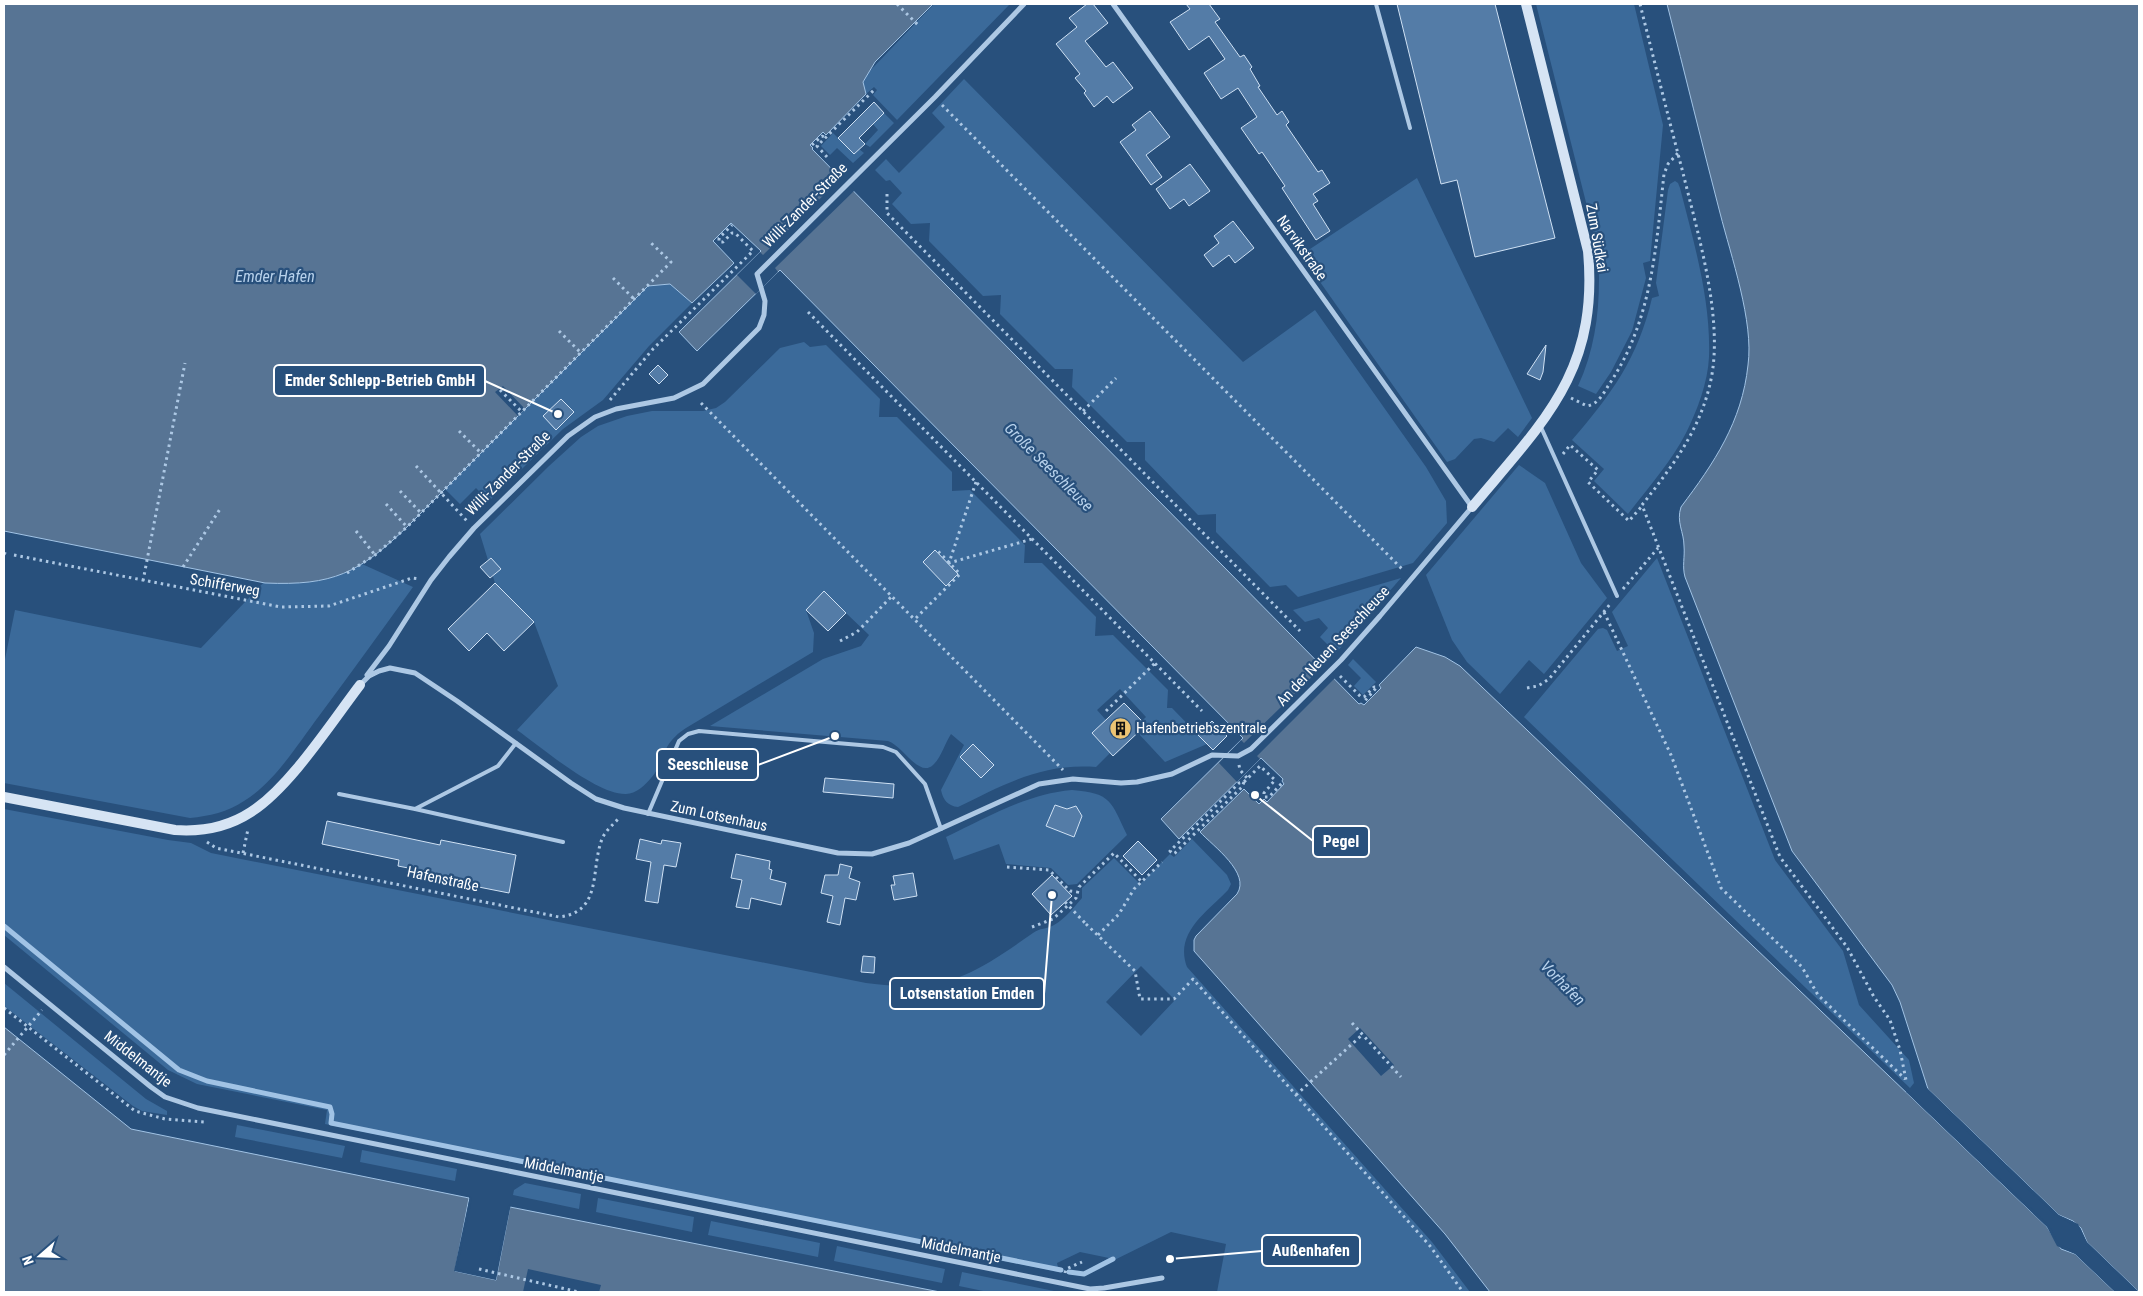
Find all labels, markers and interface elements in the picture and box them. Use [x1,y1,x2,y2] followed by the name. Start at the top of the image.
[759,159,851,251] street label: Willi-Zander-Straße
[1582,202,1612,274] street label: Zum Südkai
[1273,212,1331,284] street label: Narvikstraße
[235,267,315,286] water label: Emder Hafen
[274,365,485,396] callout: Emder Schlepp-Betrieb GmbH
[285,371,475,390] text: Emder Schlepp-Betrieb GmbH
[1001,419,1097,515] water label: Große Seeschleuse
[462,427,554,519] street label: Willi-Zander-Straße
[189,570,261,600] street label: Schifferweg
[1273,582,1393,710] street label: An der Neuen Seeschleuse
[1108,716,1132,740] building icon: Hafenbetriebszentrale
[1136,719,1267,737] place label: Hafenbetriebszentrale
[657,749,758,780] callout: Seeschleuse
[668,755,749,774] text: Seeschleuse
[669,797,769,835] street label: Zum Lotsenhaus
[1313,826,1369,857] callout: Pegel
[1323,832,1359,851] text: Pegel
[405,863,481,895] street label: Hafenstraße
[1537,957,1589,1009] water label: Vorhafen
[890,978,1044,1009] callout: Lotsenstation Emden
[900,984,1034,1003] text: Lotsenstation Emden
[101,1027,175,1091] street label: Middelmantje
[523,1153,605,1187] street label: Middelmantje
[15,1231,65,1281] north arrow
[920,1233,1002,1267] street label: Middelmantje
[1262,1235,1360,1266] callout: Außenhafen
[1272,1241,1350,1260] text: Außenhafen
[19,1254,37,1267] text: N

